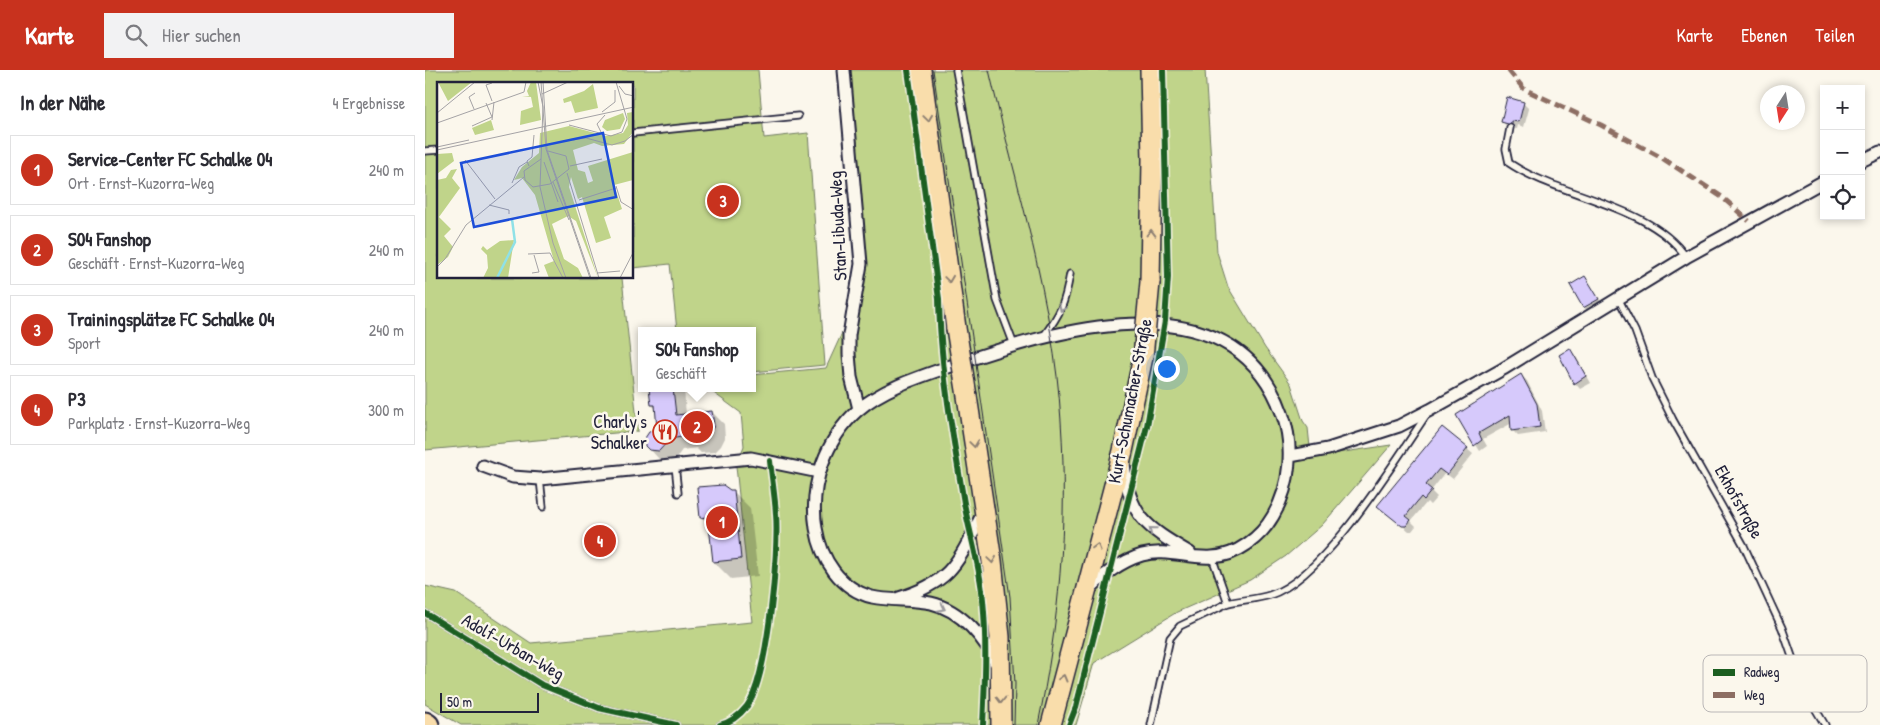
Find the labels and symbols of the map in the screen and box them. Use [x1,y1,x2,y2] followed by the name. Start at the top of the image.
[437,82,634,279] inset map
[1760,85,1805,130] north arrow
[922,115,933,123] one-way arrow
[822,171,853,282] street label: Stan-Libuda-Weg
[707,182,739,220] pin: 3
[1146,229,1156,236] one-way arrow
[944,275,954,284] one-way arrow
[1059,302,1069,311] one-way arrow
[1101,316,1158,485] street label: Kurt-Schumacher-Straße
[1154,356,1180,382] your location
[681,408,713,446] pin: 2
[591,409,647,455] place label: Charly's Schalker
[652,419,678,445] restaurant icon: Charly's Schalker
[968,440,979,448] one-way arrow
[1709,460,1770,543] street label: Ekhofstraße
[706,503,738,541] pin: 1
[584,522,616,560] pin: 4
[1149,527,1158,535] one-way arrow
[1092,544,1102,552] one-way arrow
[986,556,996,564] one-way arrow
[937,602,946,612] one-way arrow
[457,607,569,686] street label: Adolf-Urban-Weg
[1703,655,1867,712] legend
[1744,662,1780,682] text: Radweg
[1057,673,1068,682] one-way arrow
[1744,685,1764,705] text: Weg
[440,690,539,713] scale bar
[996,696,1006,704] one-way arrow

